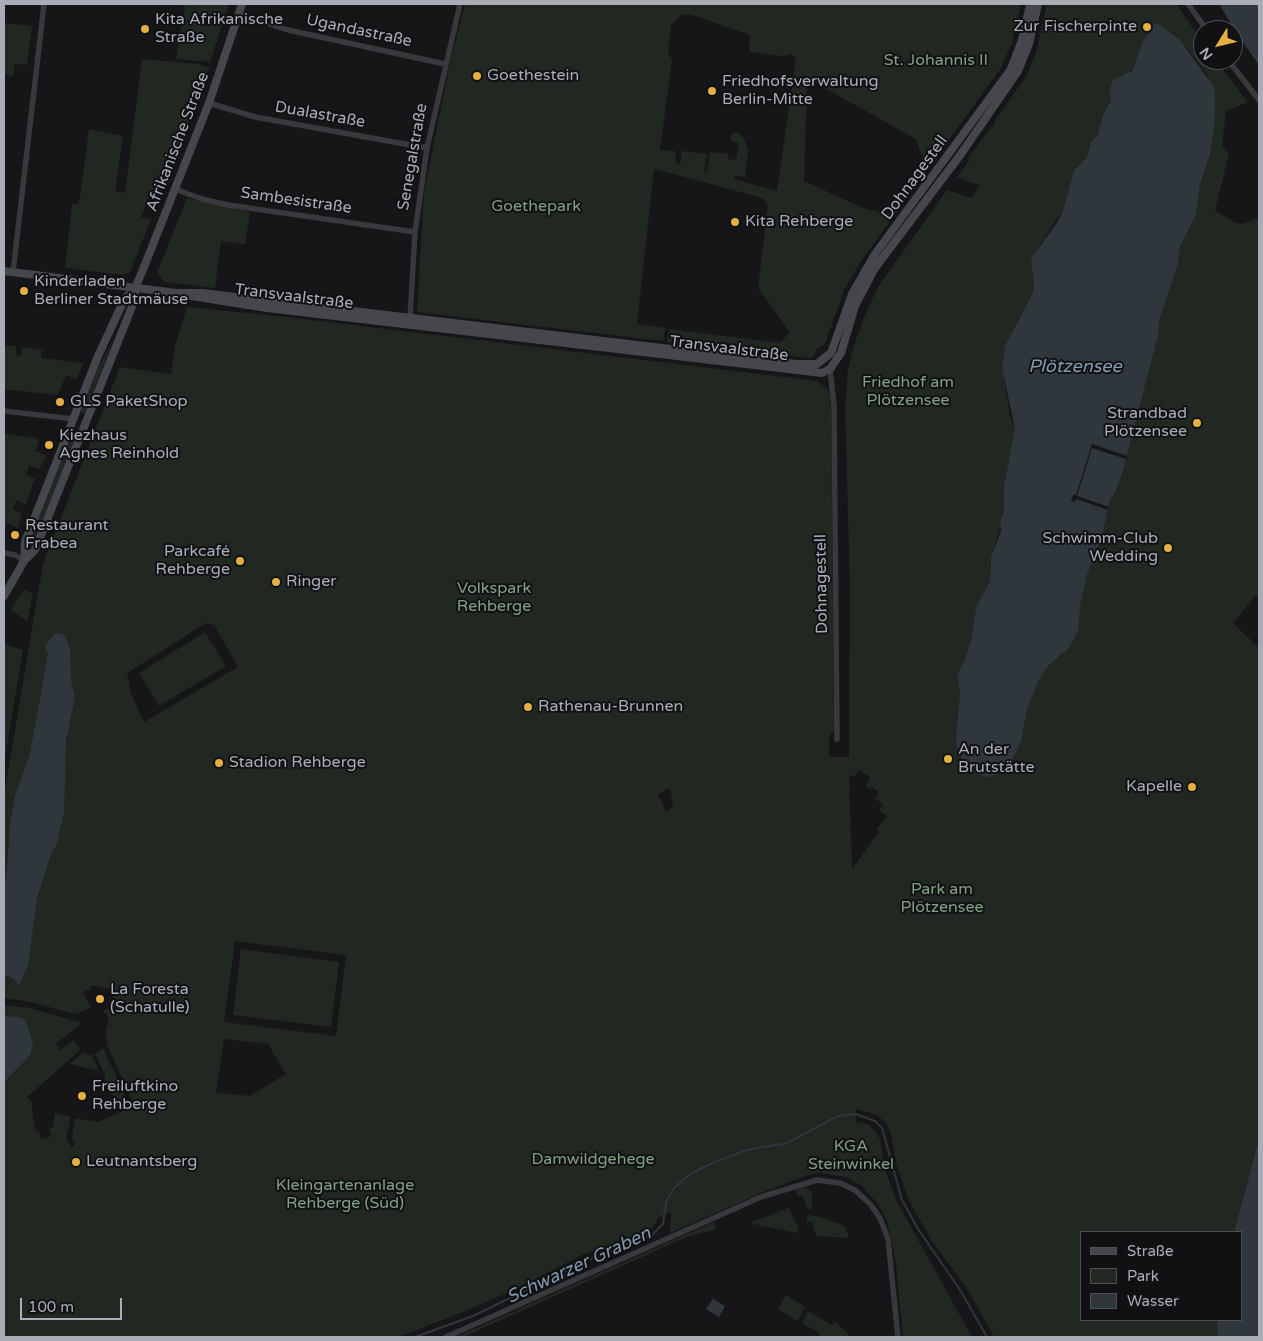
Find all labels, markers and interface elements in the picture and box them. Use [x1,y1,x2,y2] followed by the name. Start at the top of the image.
[155,10,283,48] place label: Kita Afrikanische Straße
[304,10,414,52] street label: Ugandastraße
[1013,17,1137,37] place label: Zur Fischerpinte
[1193,20,1243,70] north arrow
[1141,21,1153,33] marker: Zur Fischerpinte
[139,23,151,35] marker: Kita Afrikanische Straße
[1196,44,1216,63] text: N
[884,51,988,71] park label: St. Johannis II
[487,66,579,86] place label: Goethestein
[143,70,213,214] street label: Afrikanische Straße
[471,70,483,82] marker: Goethestein
[722,72,878,110] place label: Friedhofsverwaltung Berlin-Mitte
[706,85,718,97] marker: Friedhofsverwaltung Berlin-Mitte
[273,98,367,132] street label: Dualastraße
[394,102,432,212] street label: Senegalstraße
[878,132,952,224] street label: Dohnagestell
[239,184,353,218] street label: Sambesistraße
[491,197,581,217] park label: Goethepark
[745,212,853,232] place label: Kita Rehberge
[729,216,741,228] marker: Kita Rehberge
[34,272,188,310] place label: Kinderladen Berliner Stadtmäuse
[234,280,354,314] street label: Transvaalstraße
[18,285,30,297] marker: Kinderladen Berliner Stadtmäuse
[669,332,789,366] street label: Transvaalstraße
[1028,356,1122,378] water label: Plötzensee
[862,373,954,411] park label: Friedhof am Plötzensee
[70,392,188,412] place label: GLS PaketShop
[54,396,66,408] marker: GLS PaketShop
[1104,404,1187,442] place label: Strandbad Plötzensee
[1191,417,1203,429] marker: Strandbad Plötzensee
[59,426,179,464] place label: Kiezhaus Agnes Reinhold
[43,439,55,451] marker: Kiezhaus Agnes Reinhold
[25,516,109,554] place label: Restaurant Frabea
[9,529,21,541] marker: Restaurant Frabea
[1043,529,1158,567] place label: Schwimm-Club Wedding
[812,534,832,634] street label: Dohnagestell
[156,542,230,580] place label: Parkcafé Rehberge
[1162,542,1174,554] marker: Schwimm-Club Wedding
[234,555,246,567] marker: Parkcafé Rehberge
[286,572,336,592] place label: Ringer
[270,576,282,588] marker: Ringer
[457,579,531,617] park label: Volkspark Rehberge
[538,697,683,717] place label: Rathenau-Brunnen
[522,701,534,713] marker: Rathenau-Brunnen
[958,740,1035,778] place label: An der Brutstätte
[229,753,366,773] place label: Stadion Rehberge
[942,753,954,765] marker: An der Brutstätte
[213,757,225,769] marker: Stadion Rehberge
[1126,777,1182,797] place label: Kapelle
[1186,781,1198,793] marker: Kapelle
[901,880,983,918] park label: Park am Plötzensee
[110,980,189,1018] place label: La Foresta (Schatulle)
[94,993,106,1005] marker: La Foresta (Schatulle)
[92,1077,178,1115] place label: Freiluftkino Rehberge
[76,1090,88,1102] marker: Freiluftkino Rehberge
[808,1137,894,1175] park label: KGA Steinwinkel
[531,1150,655,1170] park label: Damwildgehege
[86,1152,197,1172] place label: Leutnantsberg
[70,1156,82,1168] marker: Leutnantsberg
[276,1176,414,1214] park label: Kleingartenanlage Rehberge (Süd)
[504,1223,654,1309] water label: Schwarzer Graben
[1080,1231,1243,1321] legend
[1127,1242,1173,1260] text: Straße
[1127,1267,1159,1285] text: Park
[22,1288,125,1320] scale bar
[1127,1292,1179,1310] text: Wasser
[28,1298,74,1316] text: 100 m

